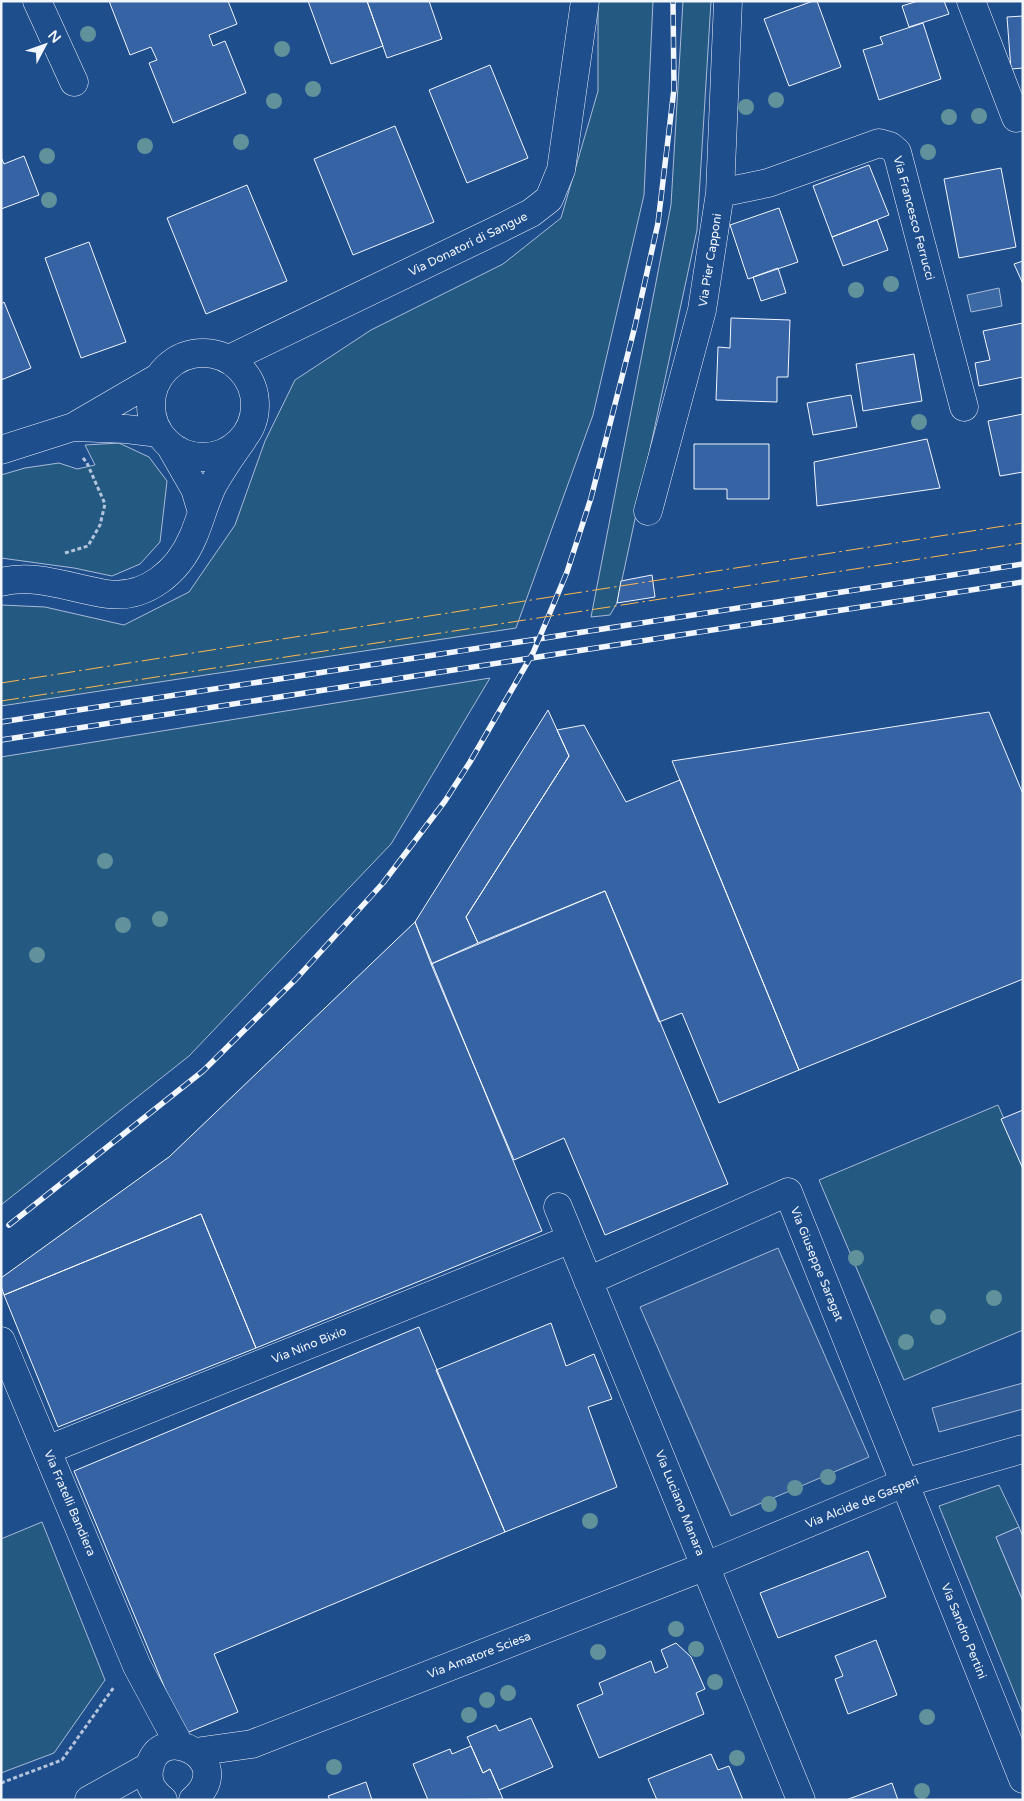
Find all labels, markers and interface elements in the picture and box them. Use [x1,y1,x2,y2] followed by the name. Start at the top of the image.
[20,20,70,70] north arrow
[44,27,65,47] text: N
[891,154,937,282] street label: Via Francesco Ferrucci
[406,209,530,279] street label: Via Donatori di Sangue
[696,212,724,308] street label: Via Pier Capponi
[788,1205,847,1324] street label: Via Giuseppe Saragat
[270,1324,348,1366] street label: Via Nino Bixio
[41,1448,99,1558] street label: Via Fratelli Bandiera
[652,1448,708,1558] street label: Via Luciano Manara
[803,1473,921,1531] street label: Via Alcide de Gasperi
[938,1581,990,1681] street label: Via Sandro Pertini
[425,1629,533,1681] street label: Via Amatore Sciesa

